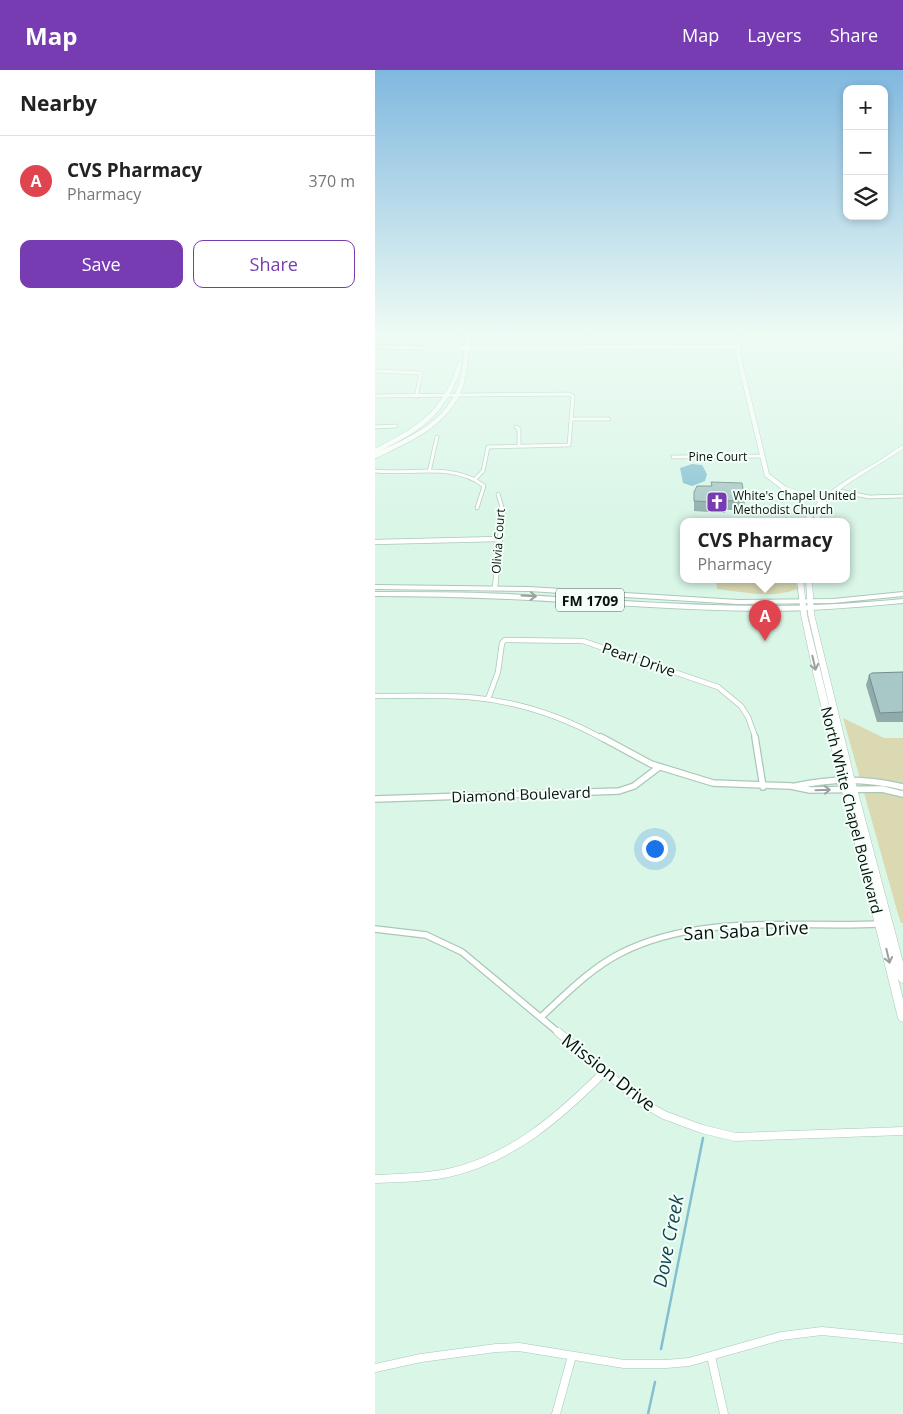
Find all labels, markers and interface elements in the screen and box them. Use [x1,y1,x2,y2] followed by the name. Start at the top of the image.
[25,19,77,52] text: Map
[682,23,719,47] text: Map
[747,23,802,47] text: Layers
[830,23,878,47] text: Share
[843,85,888,220] map controls
[843,85,888,130] button: +
[20,89,97,117] text: Nearby
[843,130,888,175] button: −
[67,157,202,183] text: CVS Pharmacy
[30,170,42,192] text: A
[309,170,355,192] text: 370 m
[843,175,888,220] button: layers
[67,183,141,205] text: Pharmacy
[20,240,183,288] button: Save
[193,240,355,288] button: Share
[689,448,747,465] street label: Pine Court
[733,487,856,518] place label: White's Chapel United Methodist Church
[705,490,729,514] church icon: White's Chapel United Methodist Church
[487,508,509,574] street label: Olivia Court
[680,518,850,583] popup
[697,527,833,553] text: CVS Pharmacy
[697,553,772,575] text: Pharmacy
[556,588,624,612] road number: FM 1709
[520,592,536,601] one-way arrow
[749,600,781,641] pin: A
[600,637,678,681] street label: Pearl Drive
[810,654,819,670] one-way arrow
[817,704,887,916] street label: North White Chapel Boulevard
[451,782,591,806] street label: Diamond Boulevard
[815,785,831,794] one-way arrow
[642,836,668,862] your location
[683,915,809,945] street label: San Saba Drive
[884,948,893,964] one-way arrow
[557,1028,661,1116] street label: Mission Drive
[646,1192,690,1289] water label: Dove Creek

